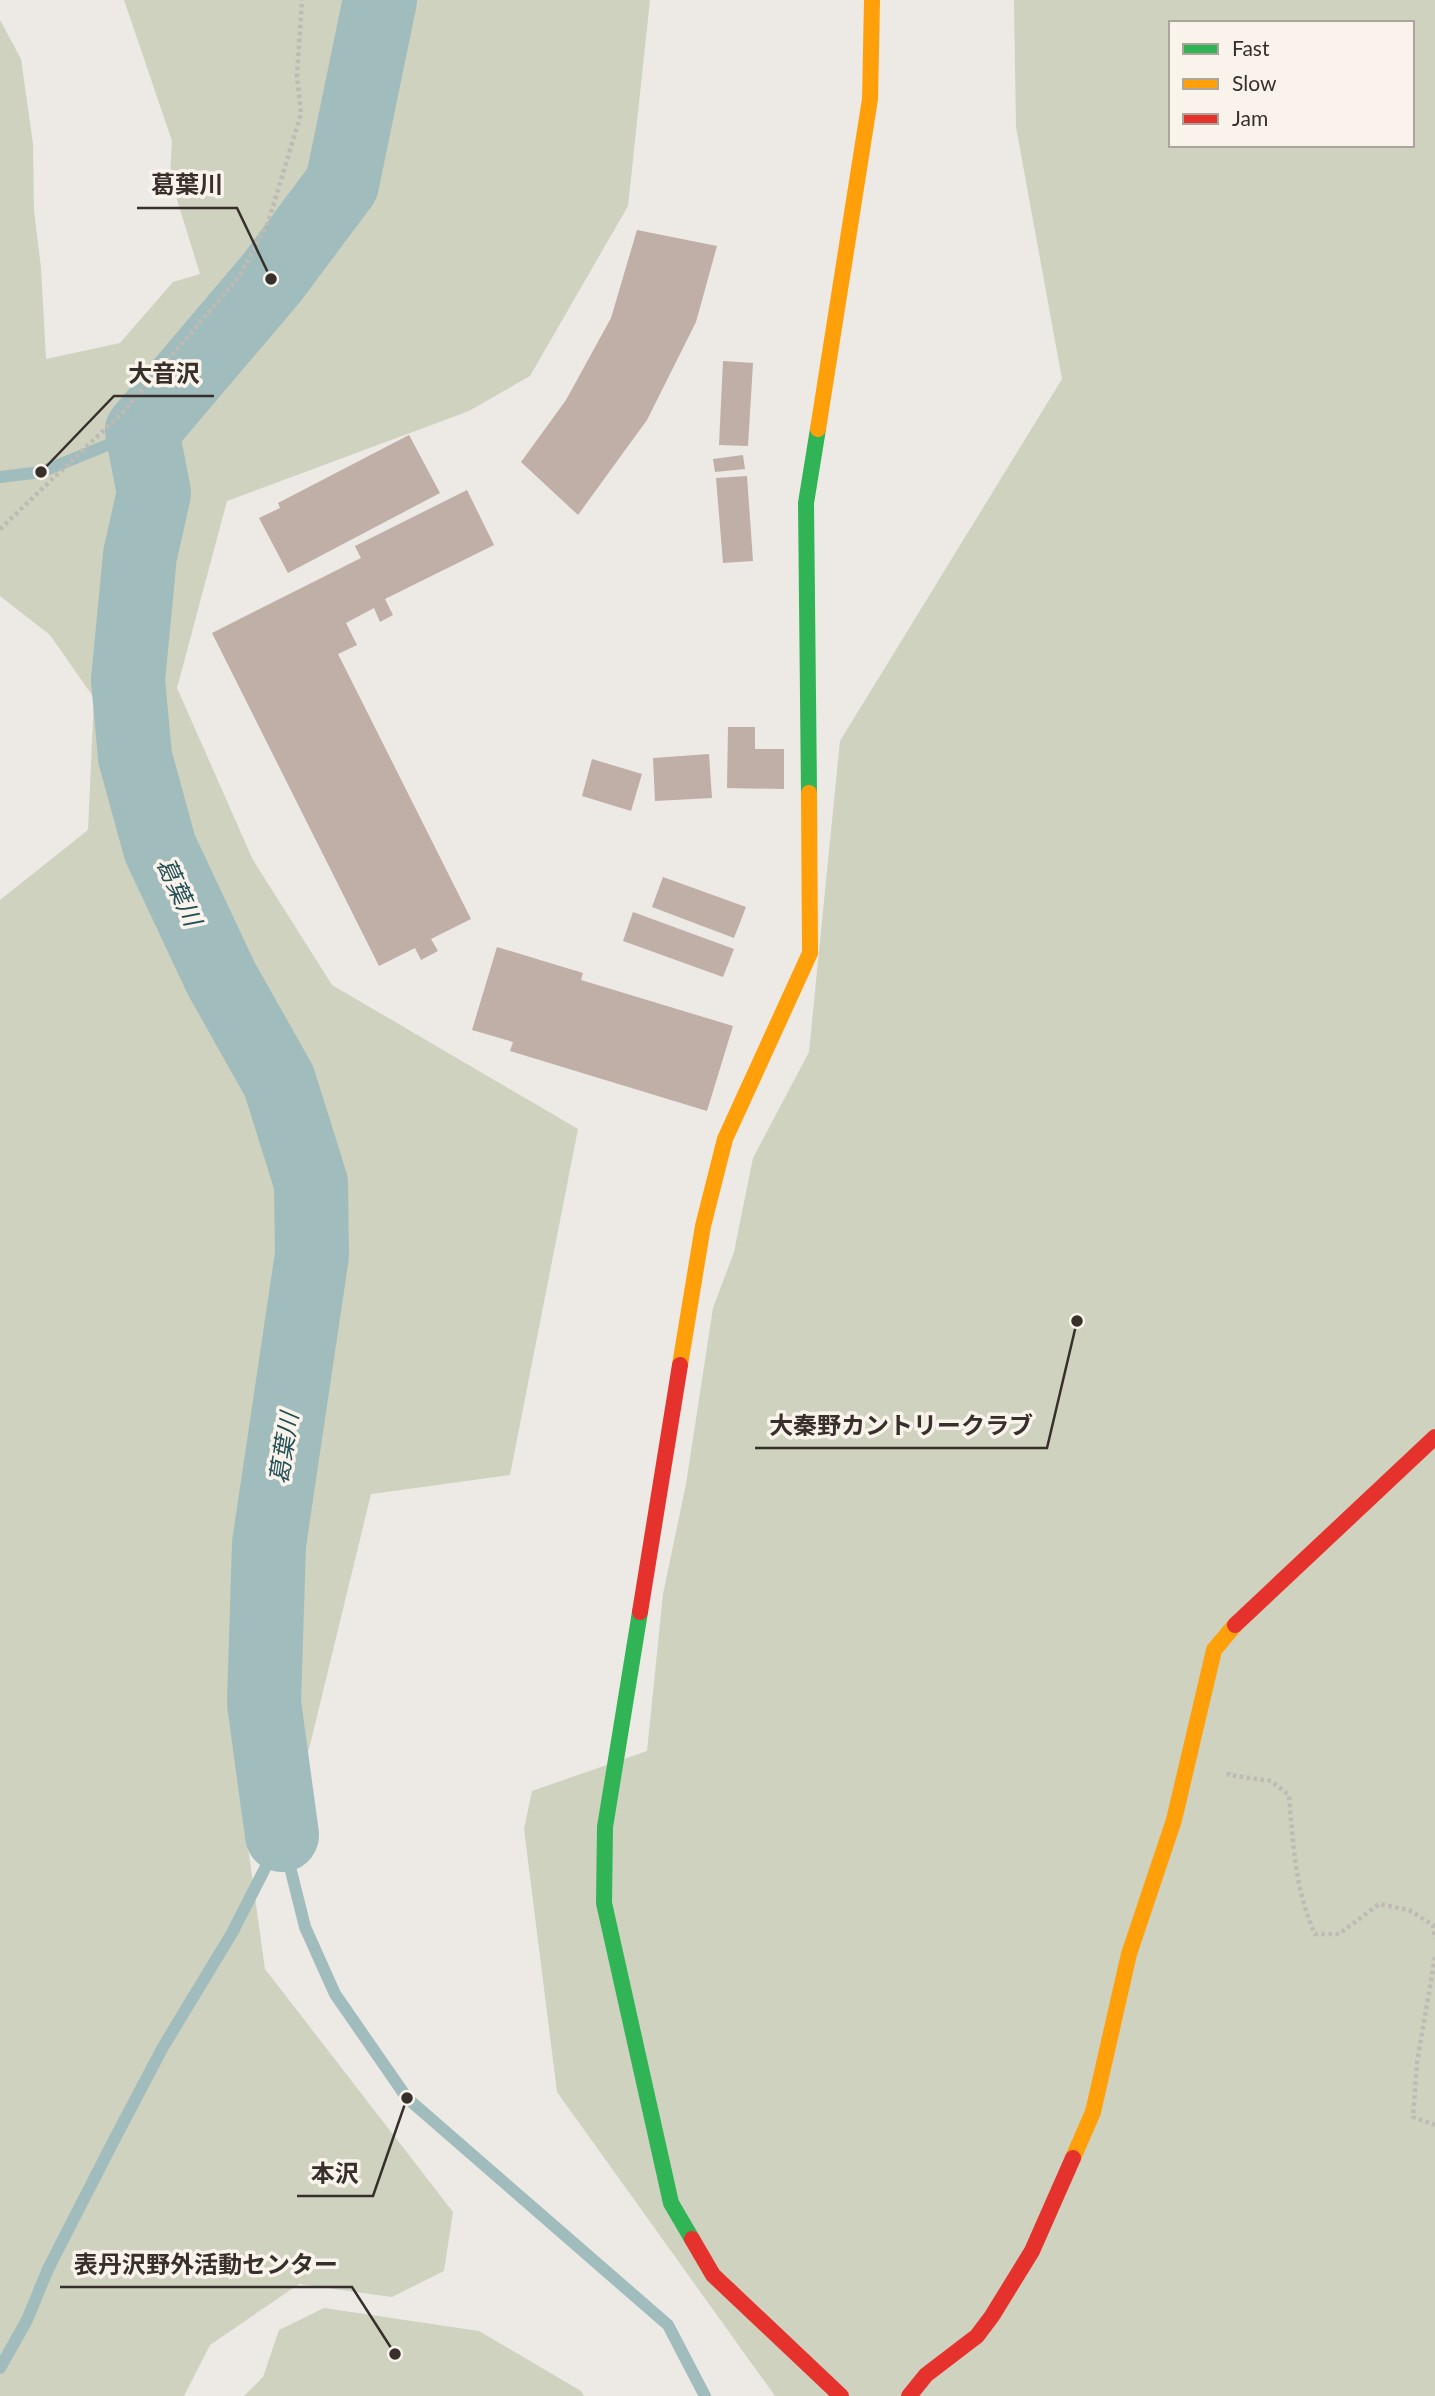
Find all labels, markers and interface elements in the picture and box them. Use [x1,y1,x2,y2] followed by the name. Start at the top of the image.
[1169,21,1414,147] legend
[1232,35,1270,60] text: Fast
[1232,70,1277,95] text: Slow
[1232,105,1268,130] text: Jam
[137,163,237,208] callout: 葛葉川
[151,169,223,198] text: 葛葉川
[114,351,214,396] callout: 大音沢
[128,358,200,387] text: 大音沢
[152,852,210,932] water label: 葛葉川
[755,1403,1047,1448] callout: 大秦野カントリークラブ
[263,1407,303,1486] water label: 葛葉川
[769,1410,1033,1439] text: 大秦野カントリークラブ
[297,2151,373,2196] callout: 本沢
[311,2158,359,2187] text: 本沢
[60,2242,352,2287] callout: 表丹沢野外活動センター
[74,2249,338,2278] text: 表丹沢野外活動センター

